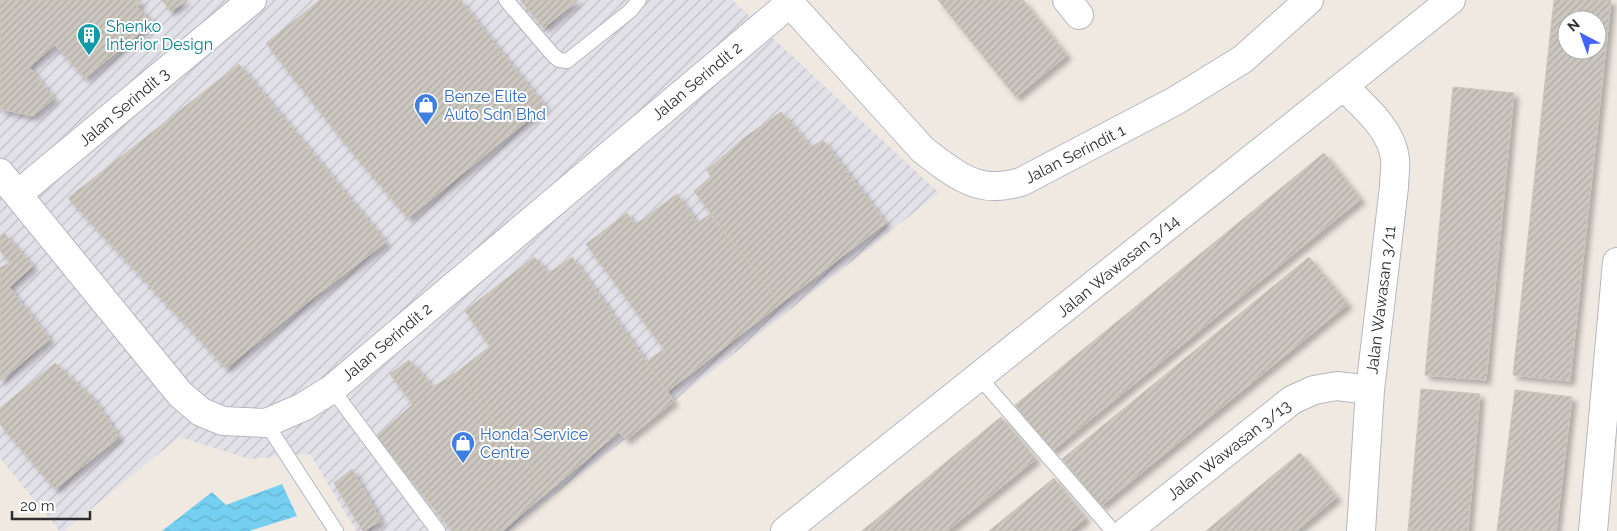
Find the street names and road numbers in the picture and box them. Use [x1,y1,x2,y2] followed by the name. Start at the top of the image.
[648,38,746,124] street label: Jalan Serindit 2
[75,64,173,150] street label: Jalan Serindit 3
[1022,120,1128,187] street label: Jalan Serindit 1
[1053,211,1183,321] street label: Jalan Wawasan 3/14
[1362,224,1400,375] street label: Jalan Wawasan 3/11
[338,299,436,385] street label: Jalan Serindit 2
[1164,396,1294,504] street label: Jalan Wawasan 3/13

